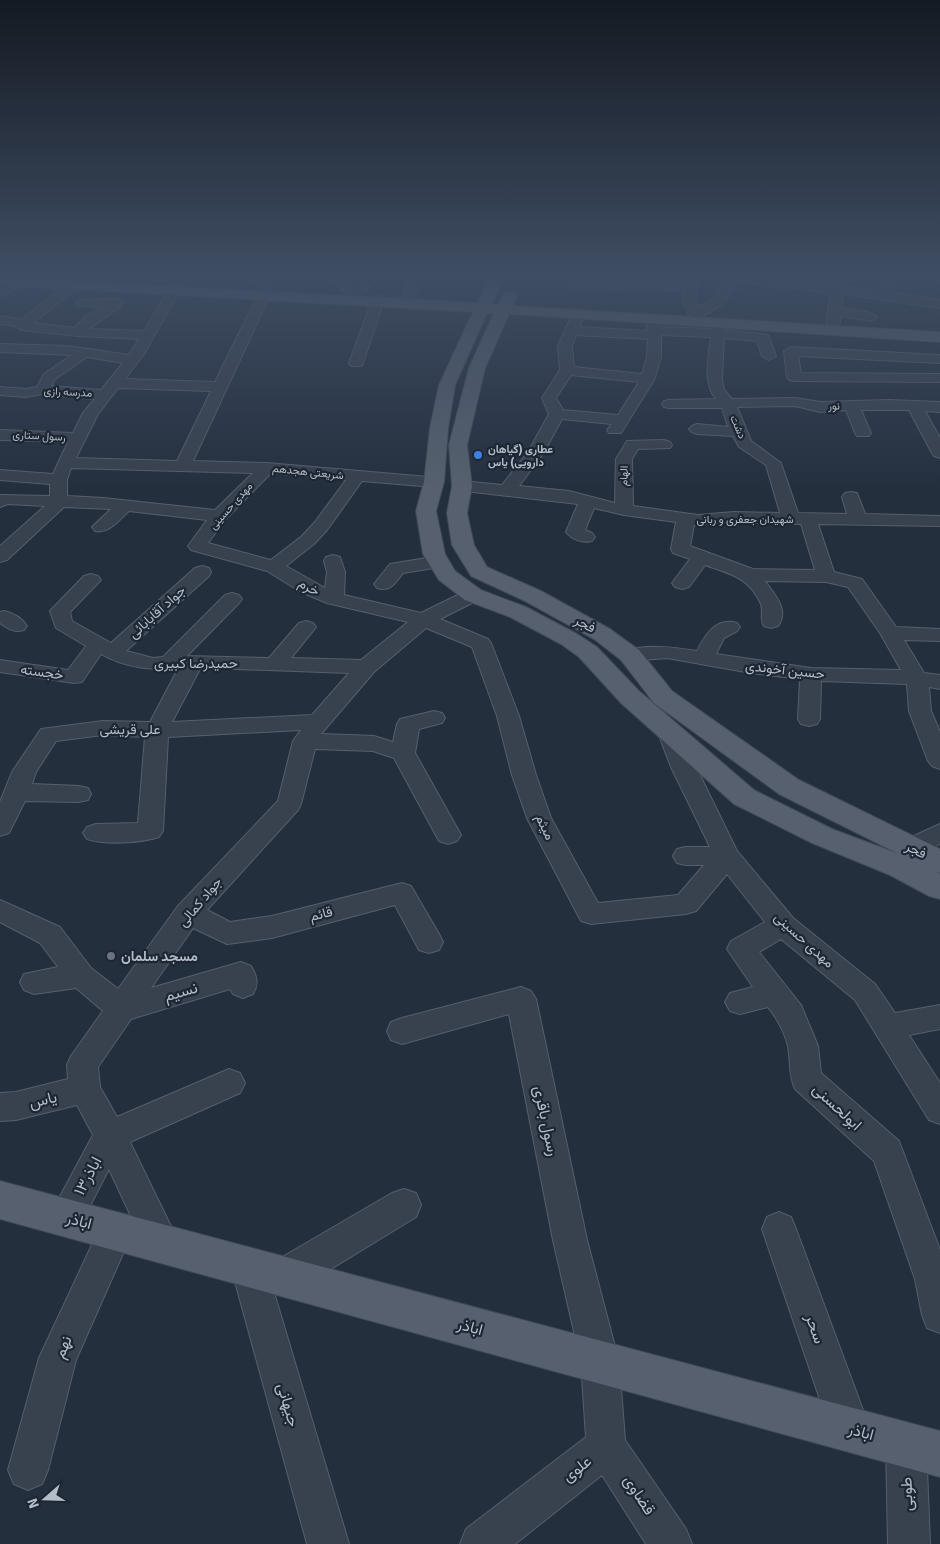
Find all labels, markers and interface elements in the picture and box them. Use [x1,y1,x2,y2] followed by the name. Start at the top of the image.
[43,384,93,400] street label: مدرسه رازی
[827,399,840,413] street label: نور
[727,413,749,441] street label: دشت
[12,428,66,444] street label: رسول ستاری
[488,443,553,469] place label: عطاری (گیاهان دارویی) یاس
[472,449,484,461] marker: عطاری (گیاهان دارویی) یاس
[272,462,345,483] street label: شریعتی هجدهم
[617,466,632,486] street label: الهام
[206,480,256,532] street label: مهدی حسینی
[696,513,794,526] street label: شهیدان جعفری و ربانی
[295,574,323,600] street label: خرم
[125,582,189,642] street label: جواد آقابابائی
[571,611,598,637] street label: فجر
[154,655,238,672] street label: حمیدرضا کبیری
[744,657,826,683] street label: حسین آخوندی
[19,661,65,683] street label: خجسته
[100,721,161,738] street label: علی قریشی
[532,811,558,843] street label: میثم
[902,837,929,862] street label: فجر
[174,874,226,930] street label: جواد کمالی
[308,903,334,925] street label: قائم
[770,909,838,971] street label: مهدی حسینی
[121,948,198,965] place label: مسجد سلمان
[105,950,117,962] marker: مسجد سلمان
[162,978,200,1006] street label: نسیم
[808,1079,866,1135] street label: ابولحسنی
[529,1084,563,1158] street label: رسول باقری
[27,1087,59,1113] street label: یاس
[70,1153,106,1199] street label: اباذر۱۳
[63,1208,94,1234] street label: اباذر
[800,1311,829,1346] street label: سحر
[454,1314,485,1340] street label: اباذر
[49,1333,77,1361] street label: نهم
[272,1381,304,1429] street label: جیهانی
[845,1419,876,1445] street label: اباذر
[558,1451,596,1487] street label: علوی
[619,1471,659,1519] street label: قضاوی
[20,1474,70,1524] north arrow
[896,1477,918,1511] street label: طوبی
[24,1496,43,1511] text: N

